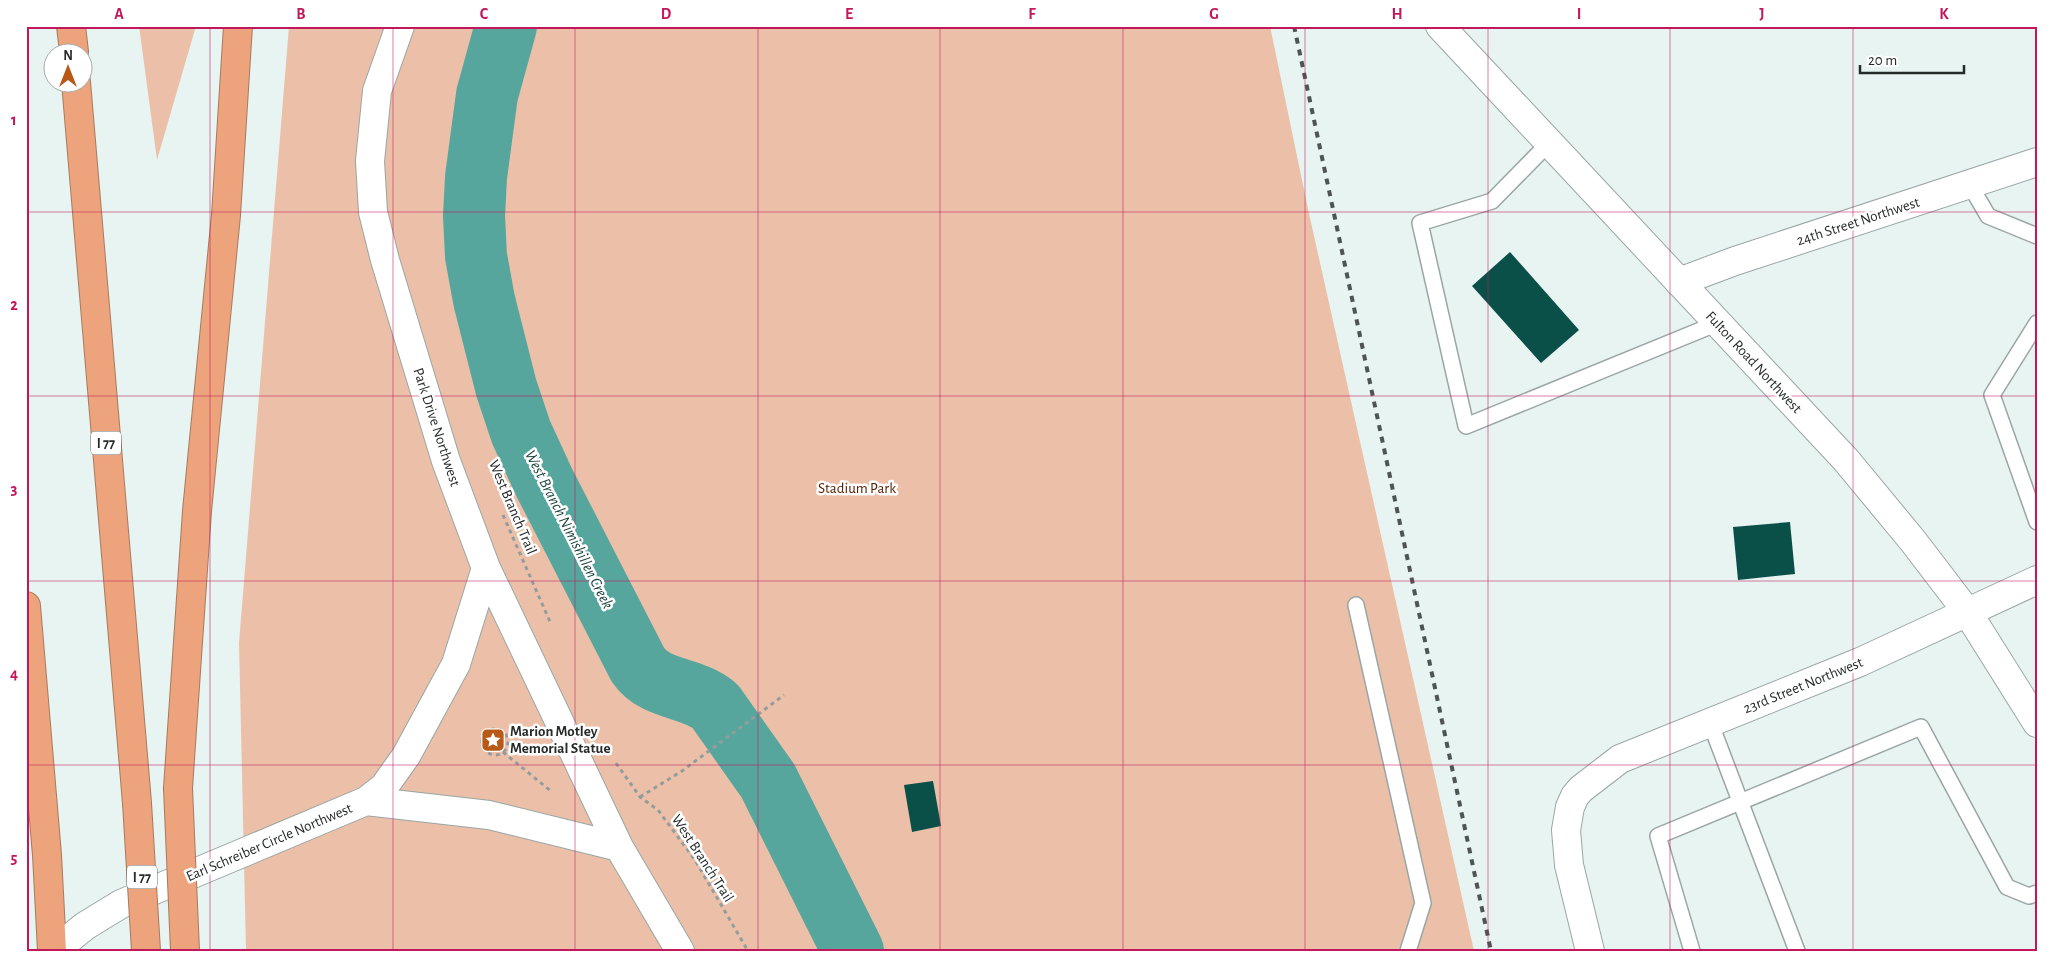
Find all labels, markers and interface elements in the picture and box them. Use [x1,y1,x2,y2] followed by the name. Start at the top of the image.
[114,6,124,22] text: A
[296,6,306,22] text: B
[480,6,489,22] text: C
[661,6,672,22] text: D
[845,6,853,22] text: E
[1028,6,1036,22] text: F
[1209,6,1219,22] text: G
[1391,6,1403,22] text: H
[1577,6,1581,22] text: I
[1759,6,1765,22] text: J
[1939,6,1949,22] text: K
[42,42,92,92] north arrow
[1860,42,1964,74] scale bar
[63,49,73,63] text: N
[1868,53,1897,68] text: 20 m
[11,112,17,128] text: 1
[1795,194,1922,248] street label: 24th Street Northwest
[10,297,18,313] text: 2
[1703,309,1805,416] street label: Fulton Road Northwest
[410,366,463,488] street label: Park Drive Northwest
[91,432,121,454] road number: I 77
[522,448,616,611] water label: West Branch Nimishillen Creek
[486,458,539,557] street label: West Branch Trail
[11,481,18,497] text: 3
[818,481,896,496] park label: Stadium Park
[1741,655,1865,716] street label: 23rd Street Northwest
[10,666,18,682] text: 4
[510,724,611,756] place label: Marion Motley Memorial Statue
[480,727,506,753] place icon: Marion Motley Memorial Statue
[184,801,355,884] street label: Earl Schreiber Circle Northwest
[669,812,736,905] street label: West Branch Trail
[11,850,18,866] text: 5
[127,866,157,889] road number: I 77

